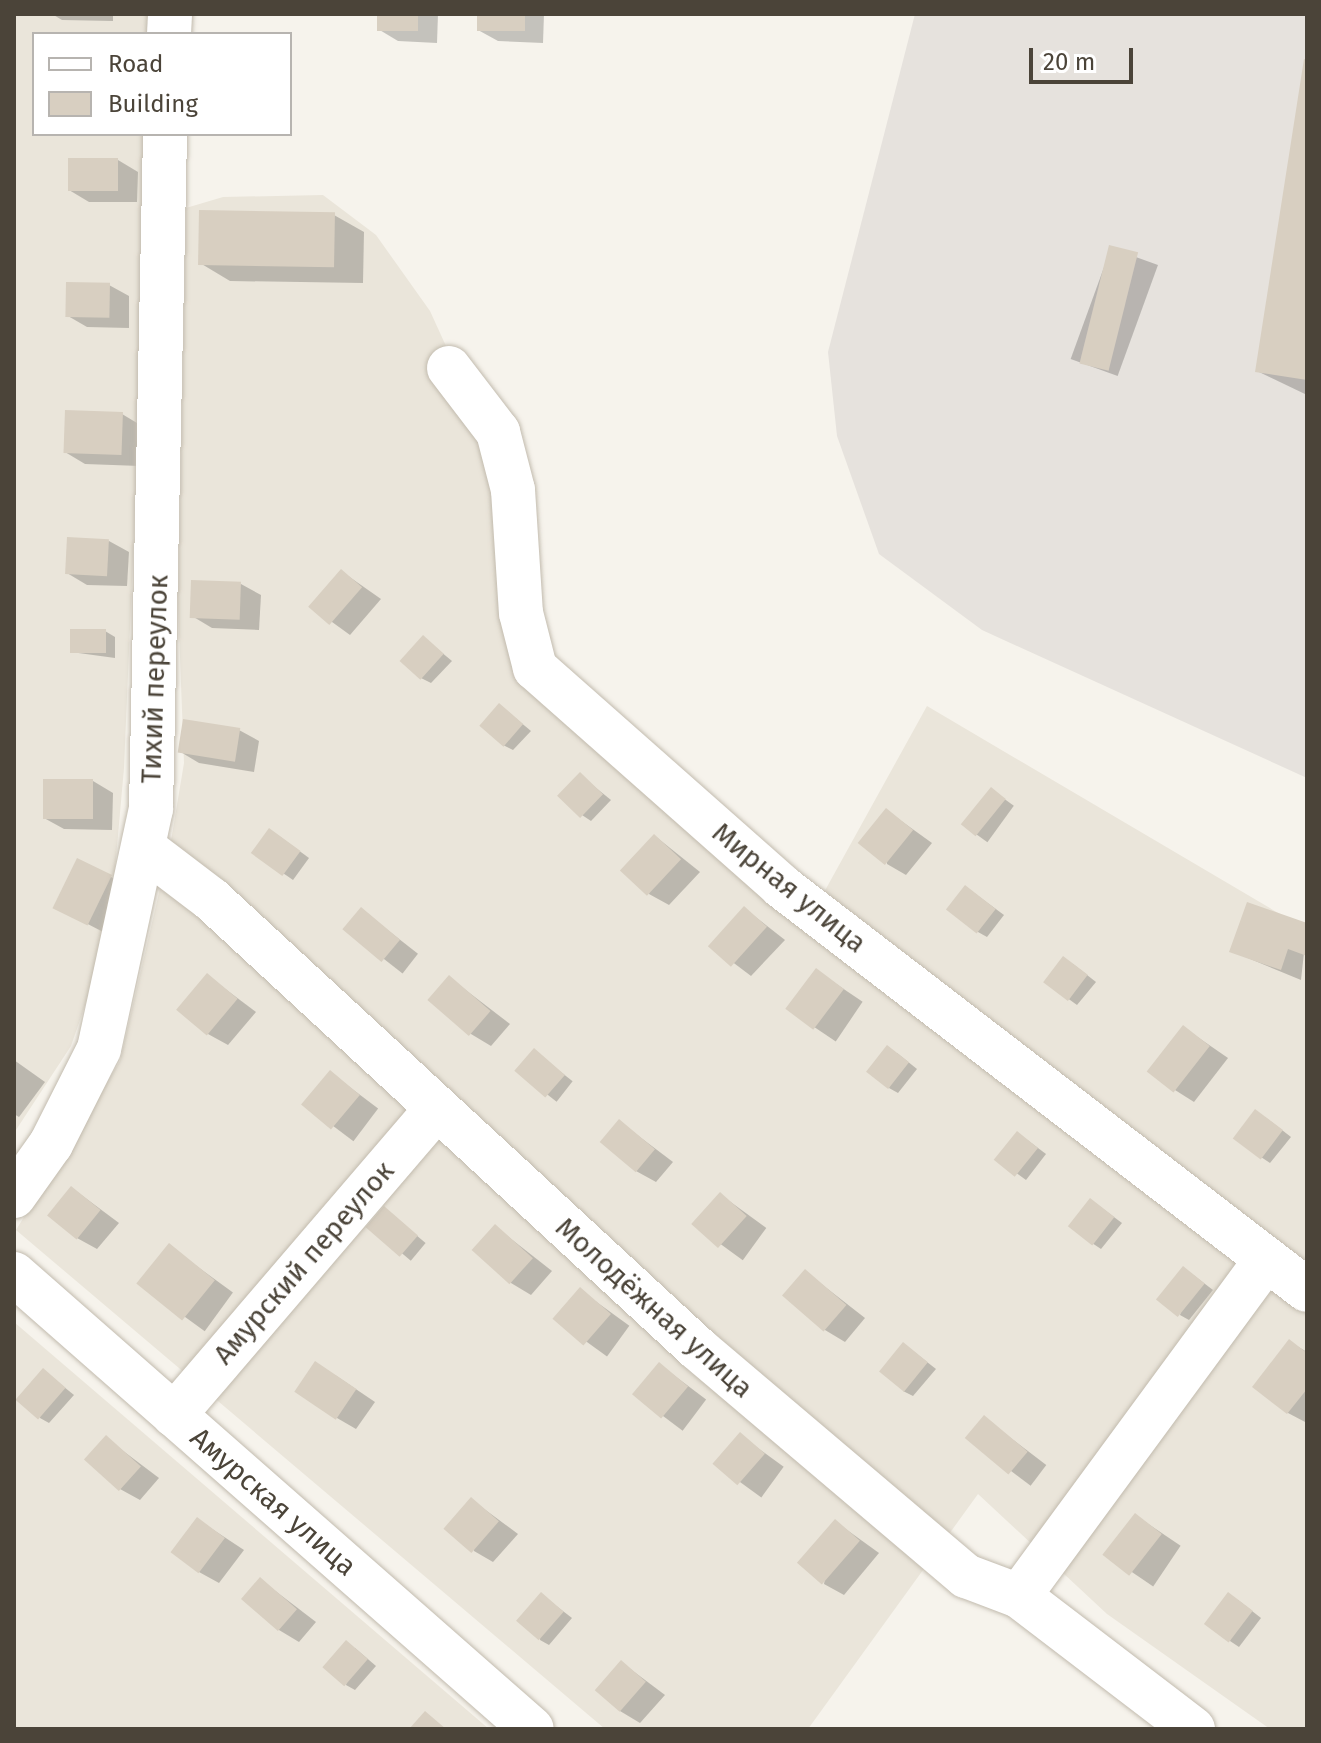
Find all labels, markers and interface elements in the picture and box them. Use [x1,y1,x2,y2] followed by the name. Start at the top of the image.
[32,32,292,136] legend
[1033,32,1137,82] scale bar
[1043,48,1095,76] text: 20 m
[108,50,163,78] text: Road
[108,90,198,118] text: Building
[135,574,175,784] street label: Тихий переулок
[705,816,873,960] street label: Мирная улица
[207,1155,401,1371] street label: Амурский переулок
[549,1211,759,1405] street label: Молодёжная улица
[183,1421,363,1583] street label: Амурская улица

